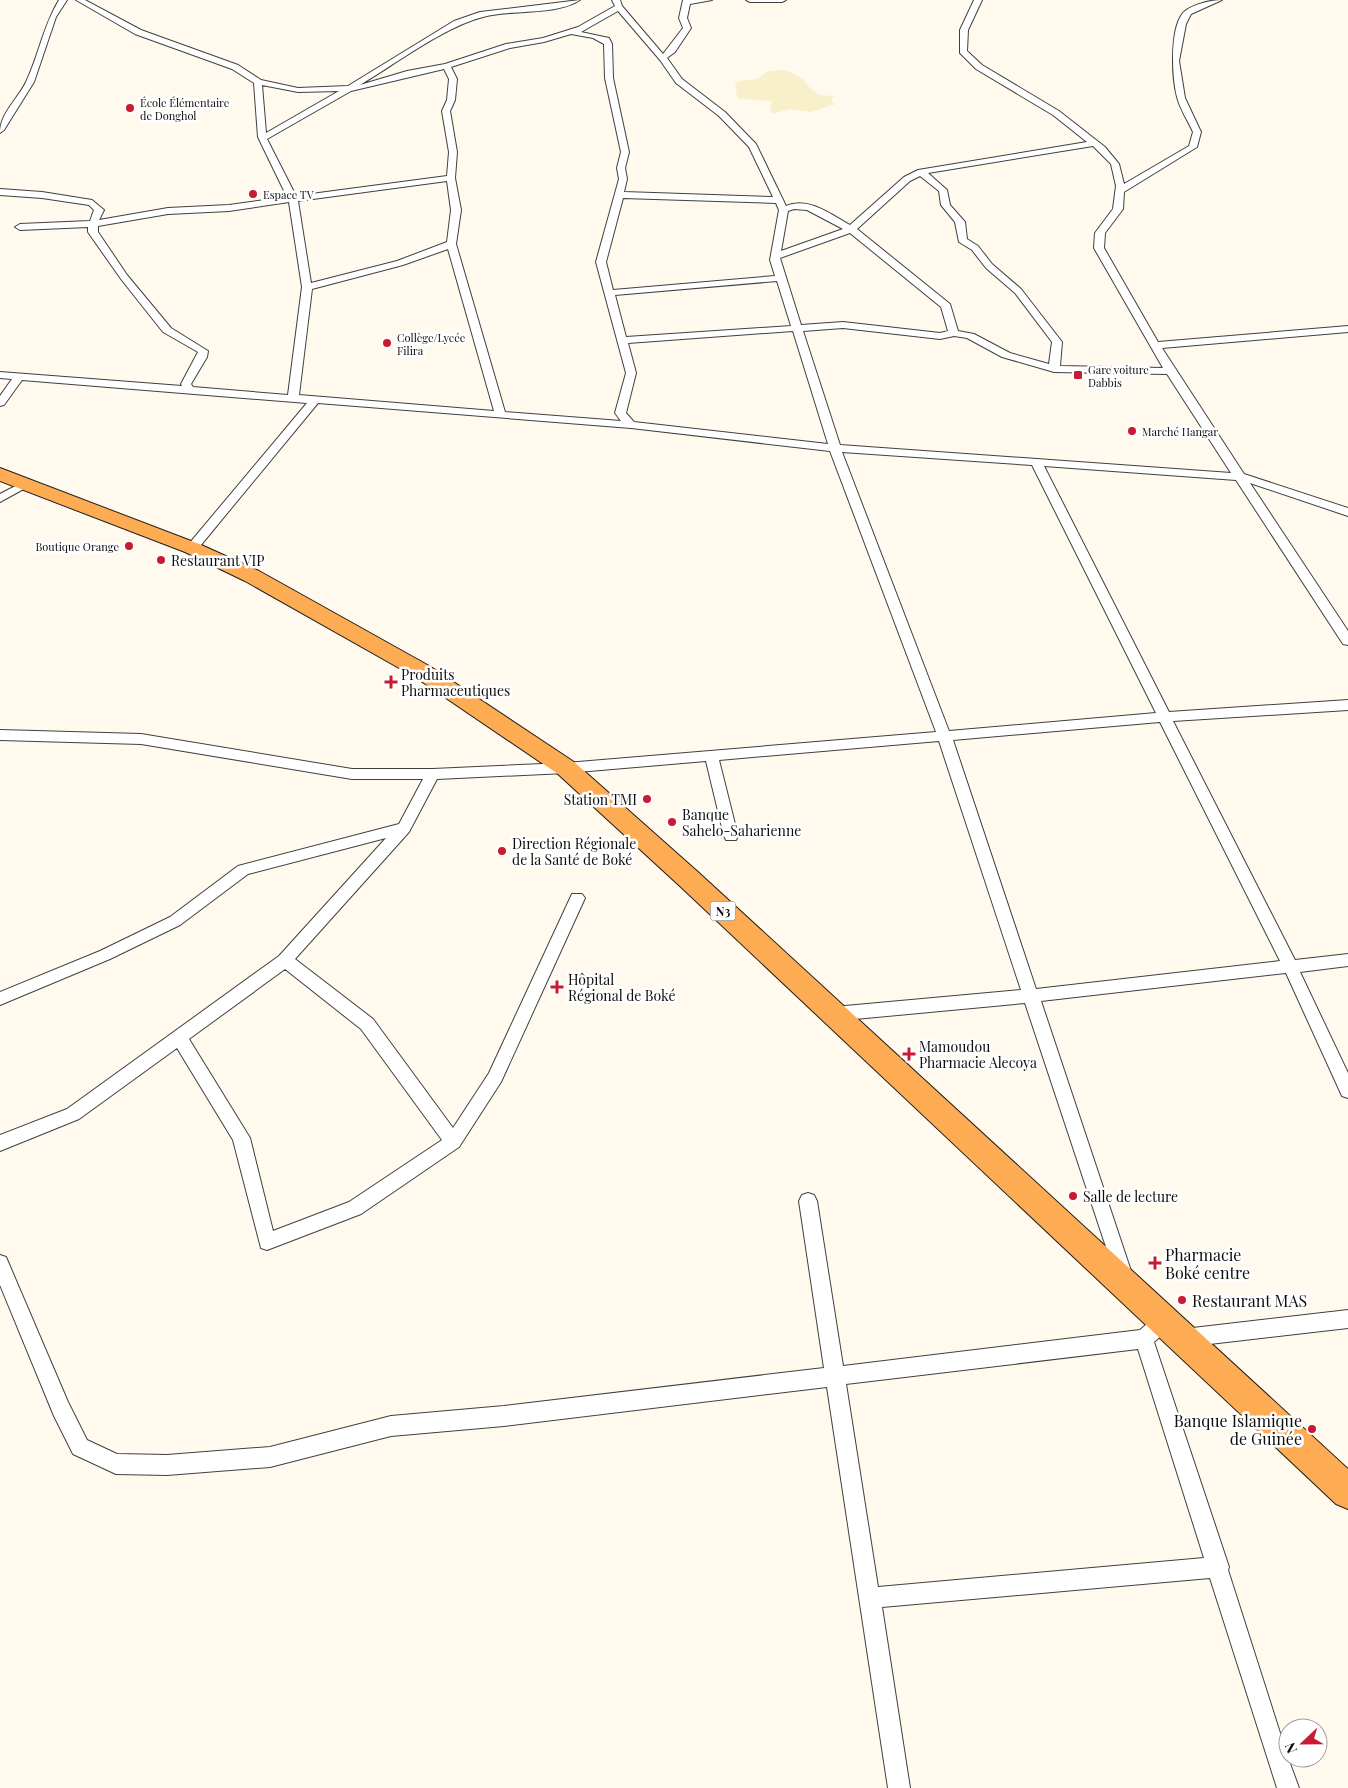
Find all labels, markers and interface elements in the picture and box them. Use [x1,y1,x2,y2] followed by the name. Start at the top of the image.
[140,95,230,123] place label: École Élémentaire de Donghol
[124,102,136,114] marker: École Élémentaire de Donghol
[263,187,314,202] place label: Espace TV
[247,188,259,200] marker: Espace TV
[397,330,466,358] place label: Collège/Lycée Filira
[381,337,393,349] marker: Collège/Lycée Filira
[1088,362,1149,390] place label: Gare voiture Dabbis
[1072,369,1084,381] marker: Gare voiture Dabbis
[1142,424,1218,439] place label: Marché Hangar
[1126,425,1138,437] marker: Marché Hangar
[35,539,119,554] place label: Boutique Orange
[123,540,135,552] marker: Boutique Orange
[171,551,265,570] place label: Restaurant VIP
[155,554,167,566] marker: Restaurant VIP
[401,665,510,700] place label: Produits Pharmaceutiques
[385,676,397,688] marker: Produits Pharmaceutiques
[564,790,637,809] place label: Station TMI
[641,793,653,805] marker: Station TMI
[682,805,801,840] place label: Banque Sahelo-Saharienne
[666,816,678,828] marker: Banque Sahelo-Saharienne
[512,834,636,869] place label: Direction Régionale de la Santé de Boké
[496,845,508,857] marker: Direction Régionale de la Santé de Boké
[710,901,736,920] road number: N3
[568,970,676,1005] place label: Hôpital Régional de Boké
[550,980,564,994] marker: Hôpital Régional de Boké
[919,1037,1037,1072] place label: Mamoudou Pharmacie Alecoya
[903,1048,915,1060] marker: Mamoudou Pharmacie Alecoya
[1083,1187,1178,1206] place label: Salle de lecture
[1067,1190,1079,1202] marker: Salle de lecture
[1165,1244,1250,1283] place label: Pharmacie Boké centre
[1149,1257,1161,1269] marker: Pharmacie Boké centre
[1192,1290,1307,1311] place label: Restaurant MAS
[1176,1294,1188,1306] marker: Restaurant MAS
[1174,1410,1302,1449] place label: Banque Islamique de Guinée
[1306,1423,1318,1435] marker: Banque Islamique de Guinée
[1278,1718,1328,1768] north arrow
[1280,1740,1301,1756] text: N

